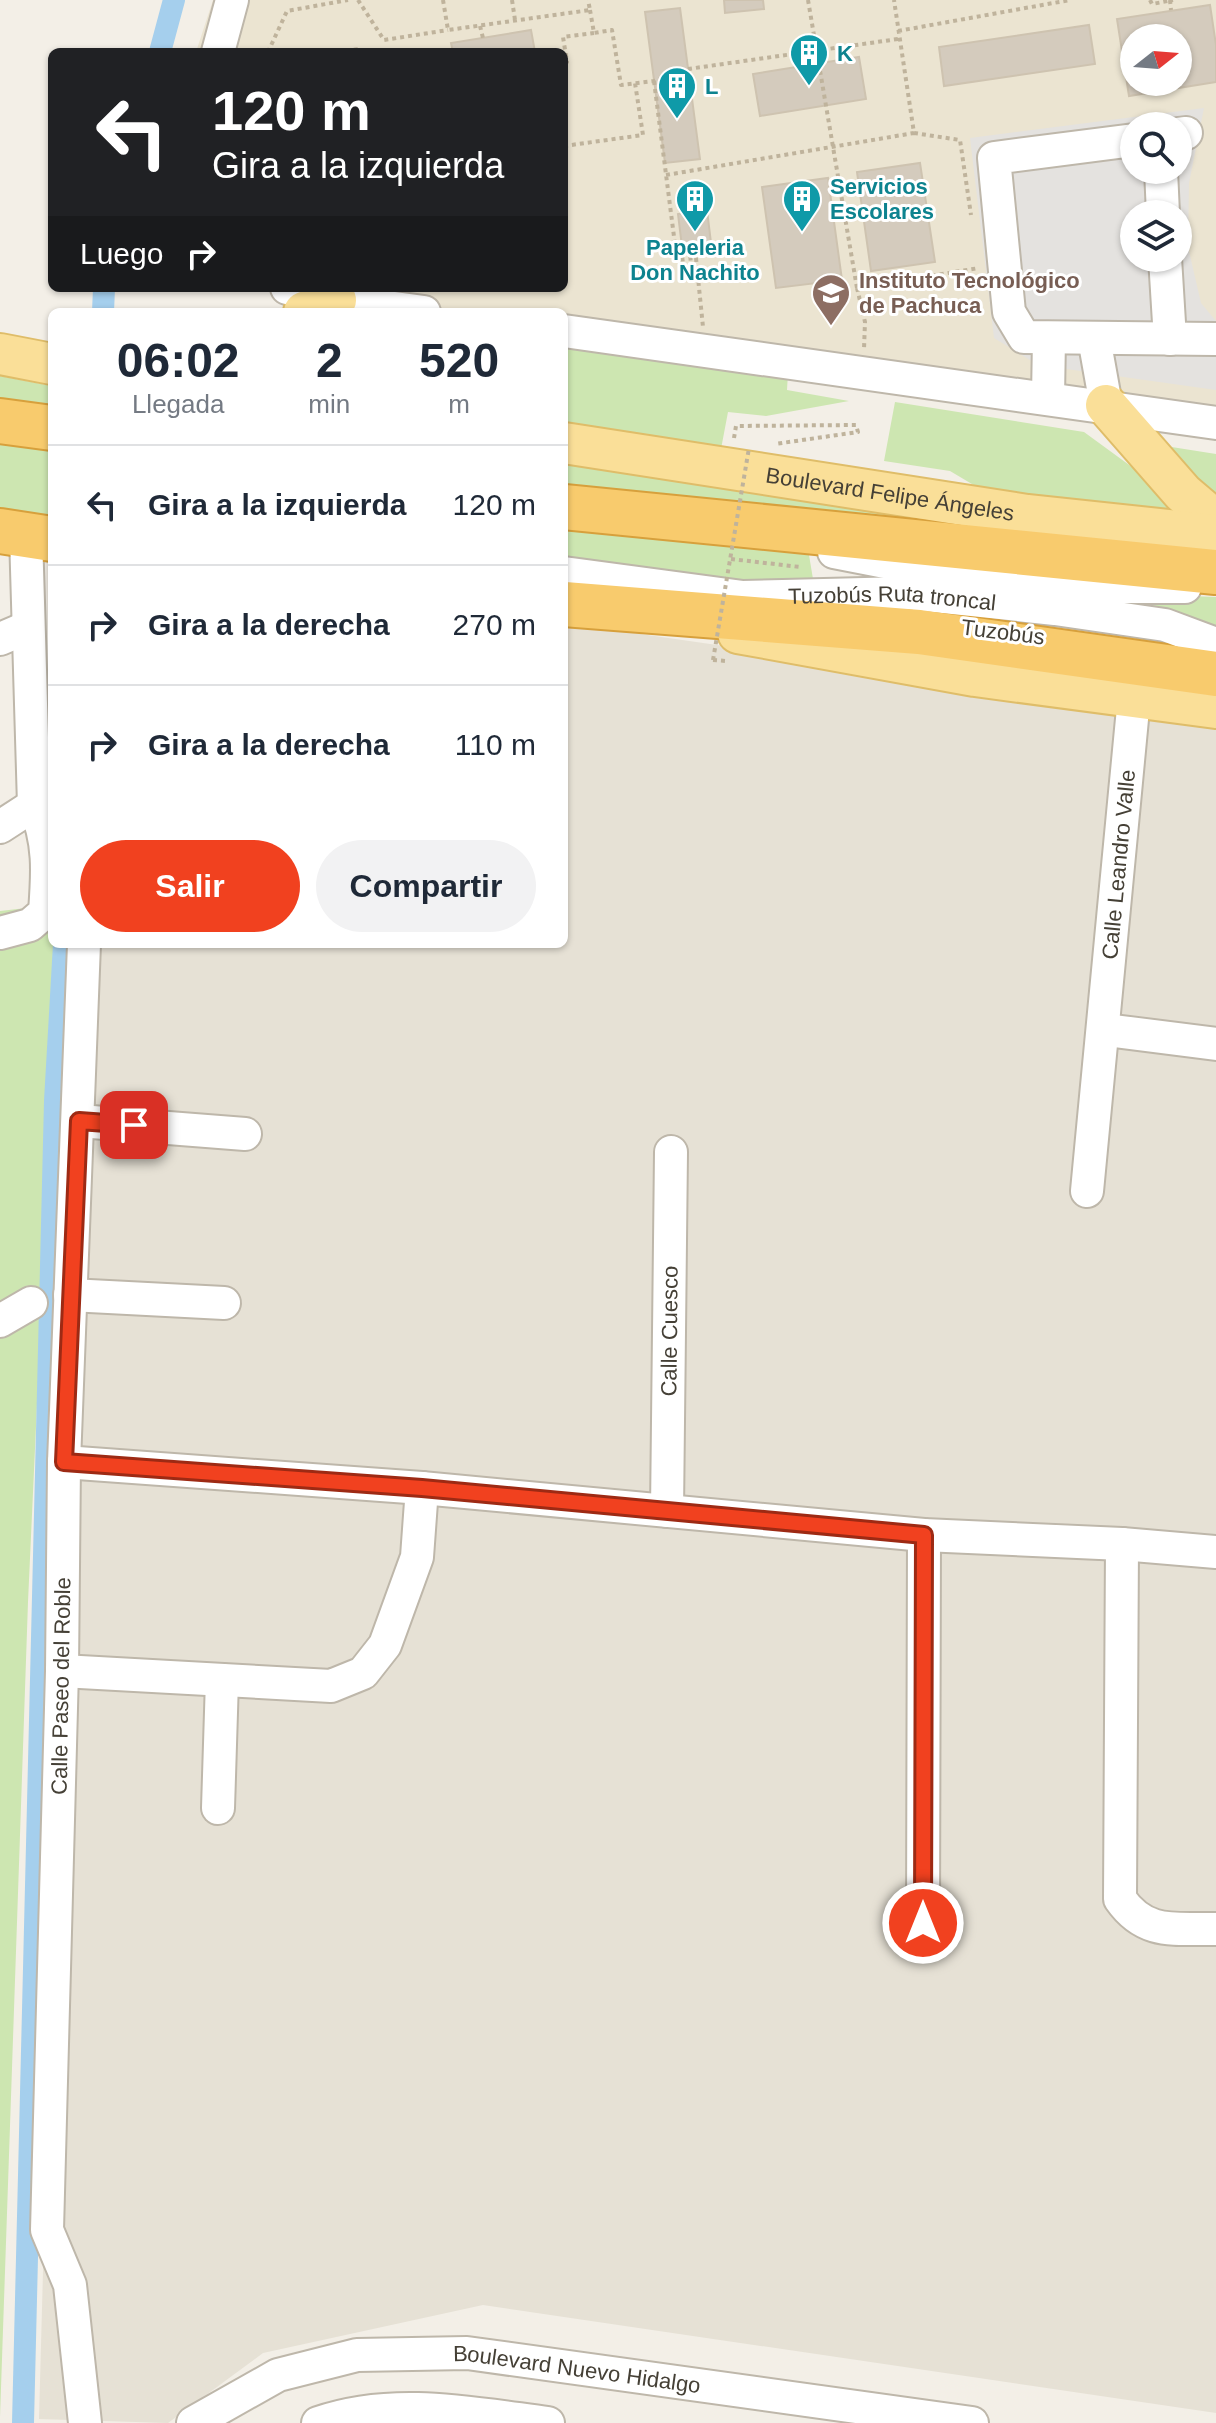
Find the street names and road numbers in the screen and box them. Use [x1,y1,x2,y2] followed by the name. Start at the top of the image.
[764,462,1016,525] street label: Boulevard Felipe Ángeles
[788,581,997,615] street label: Tuzobús Ruta troncal
[960,615,1046,649] street label: Tuzobús
[1097,768,1140,961] street label: Calle Leandro Valle
[656,1265,682,1397] street label: Calle Cuesco
[47,1577,75,1795] street label: Calle Paseo del Roble
[453,2340,702,2398] street label: Boulevard Nuevo Hidalgo

